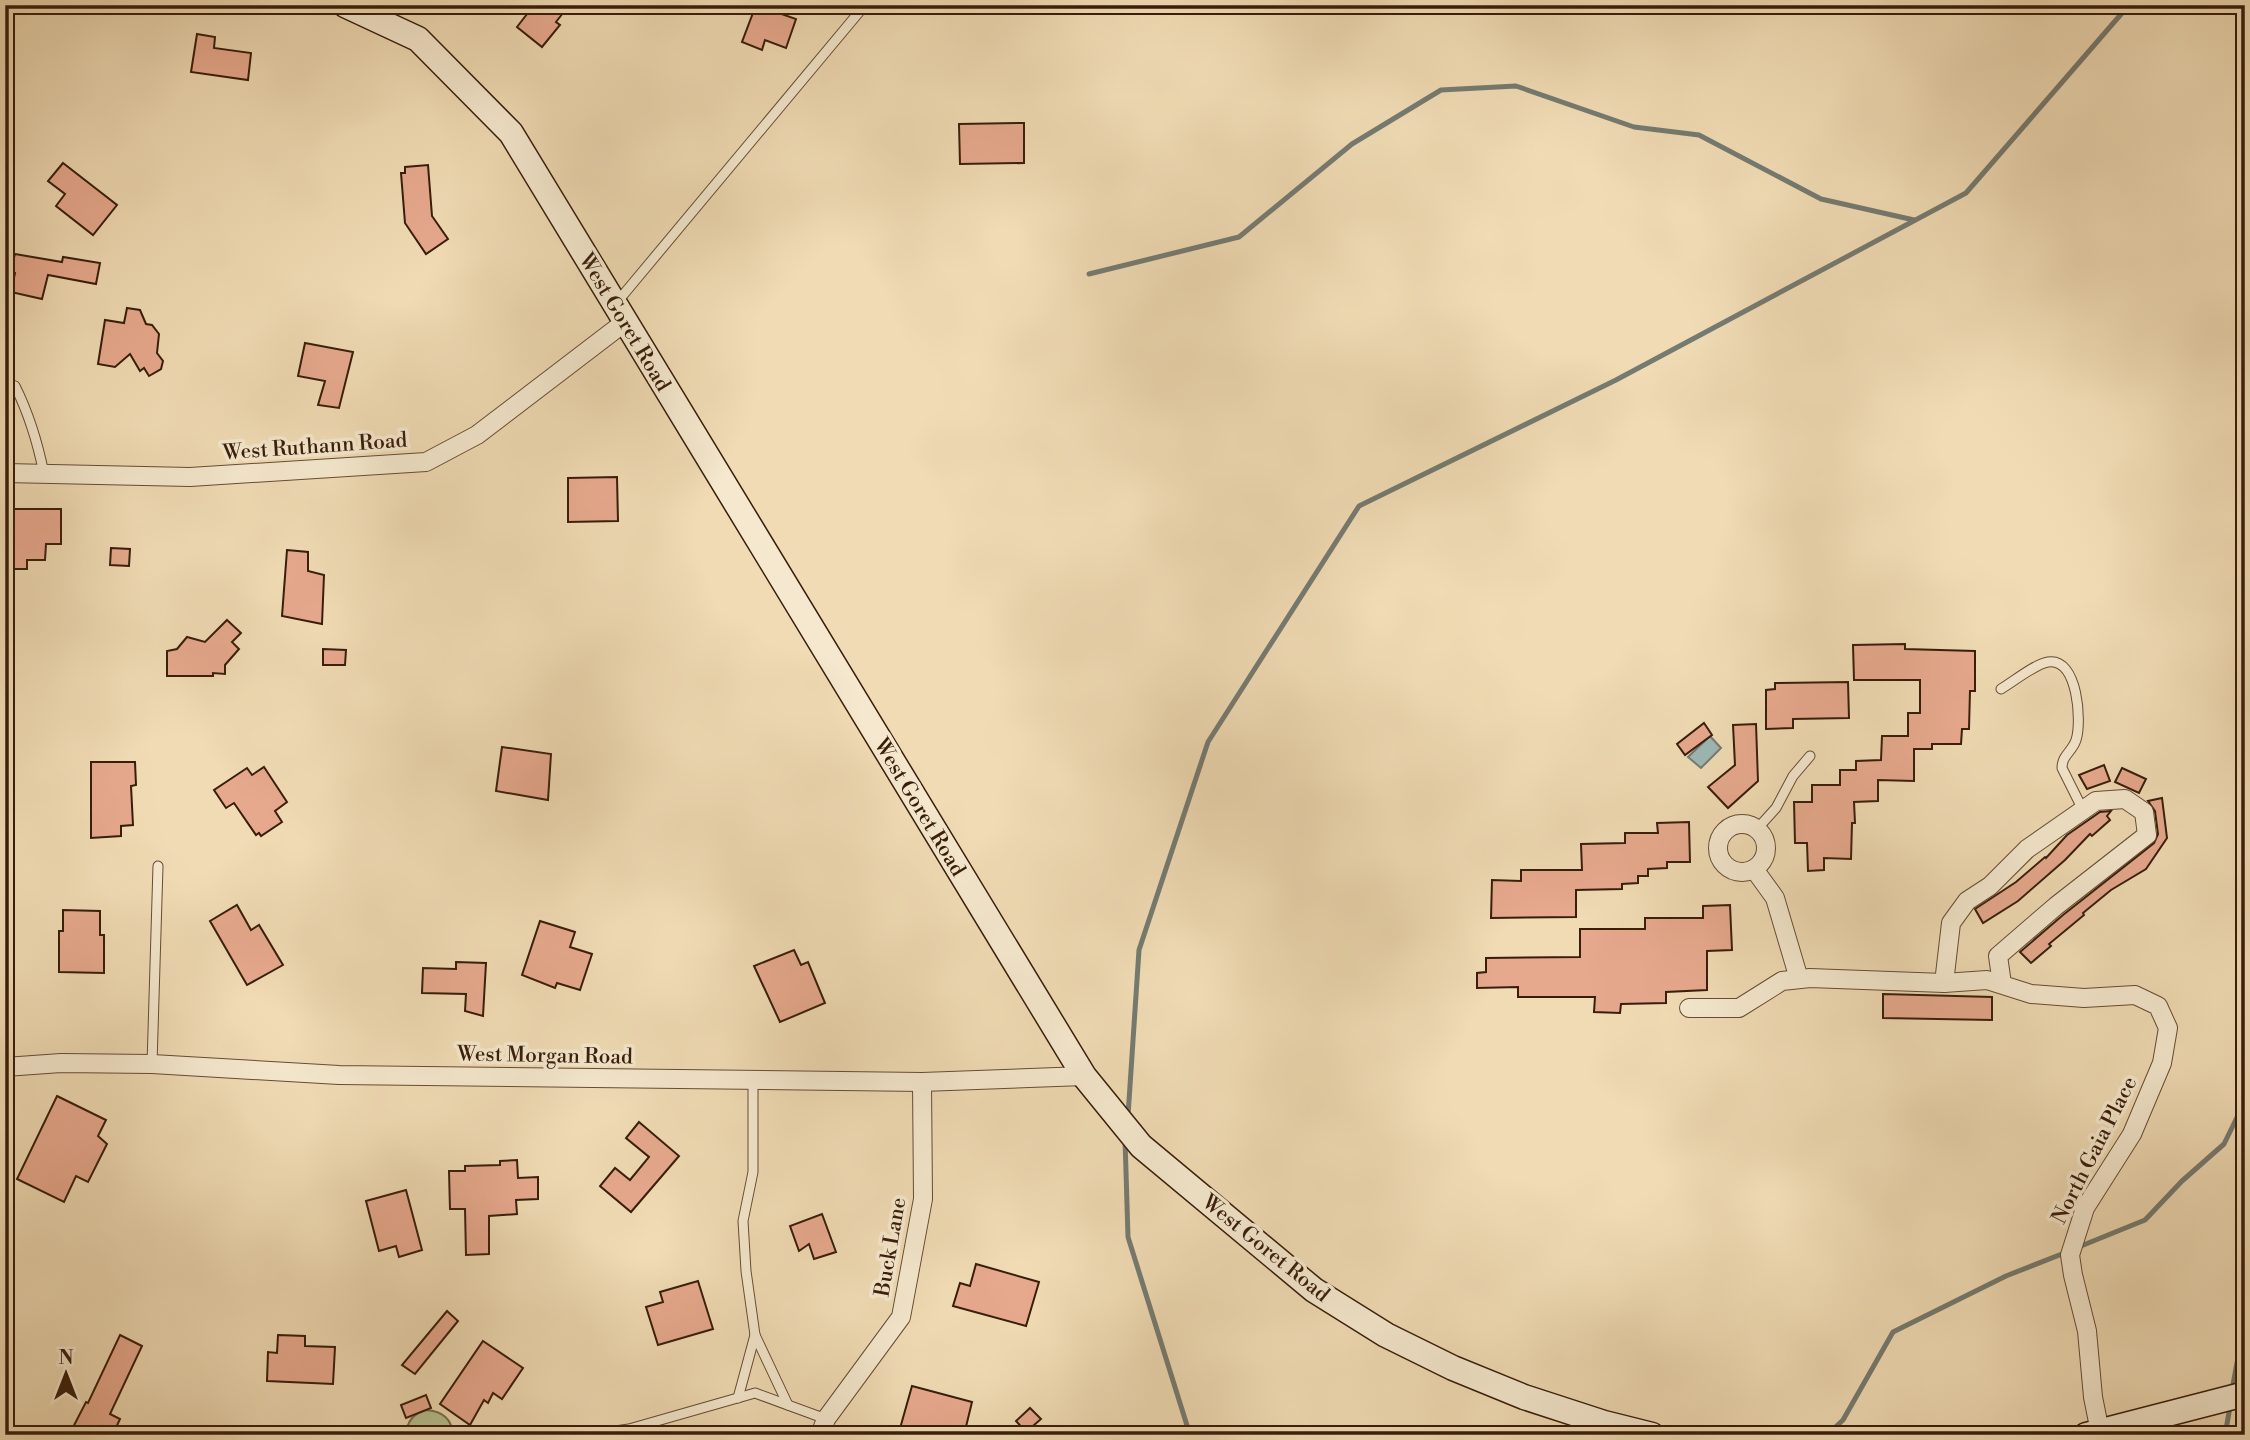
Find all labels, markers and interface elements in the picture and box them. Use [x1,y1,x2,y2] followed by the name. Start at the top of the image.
[572,248,676,396] street label: West Goret Road
[221,428,408,466] street label: West Ruthann Road
[867,733,971,881] street label: West Goret Road
[456,1041,633,1071] street label: West Morgan Road
[2047,1072,2143,1228] street label: North Gaia Place
[1196,1189,1334,1308] street label: West Goret Road
[869,1196,912,1300] street label: Buck Lane
[32,1338,102,1408] north arrow
[58,1346,74,1370] text: N

